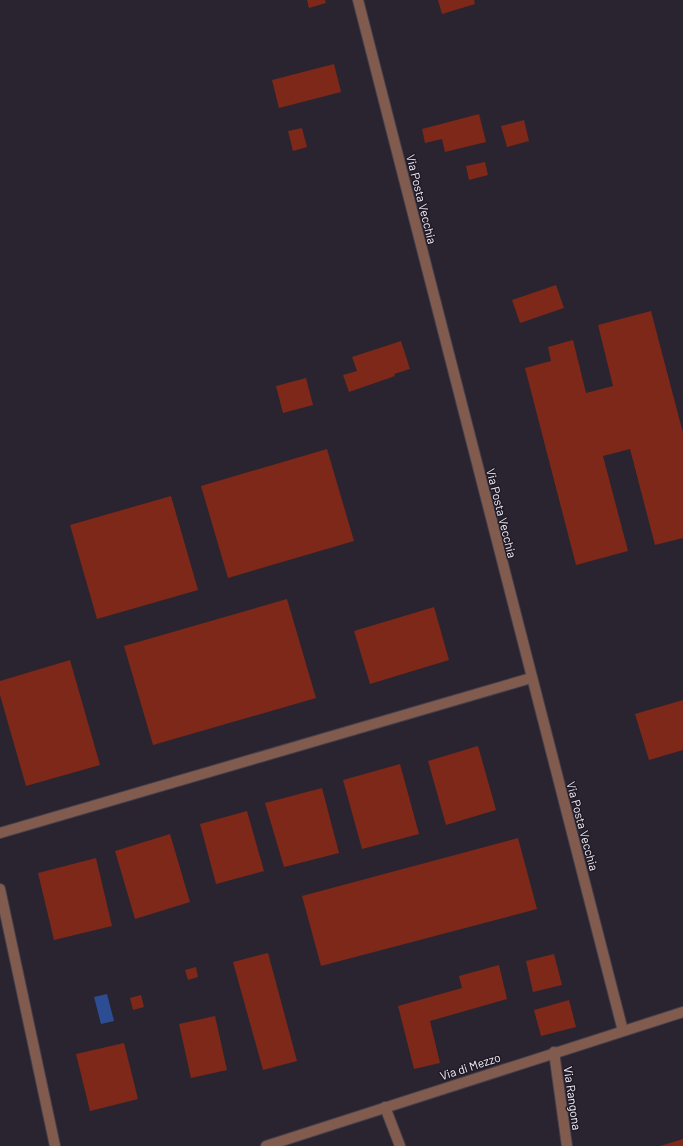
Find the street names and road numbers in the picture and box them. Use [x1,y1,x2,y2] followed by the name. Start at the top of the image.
[404,153,440,245] street label: Via Posta Vecchia
[484,467,520,559] street label: Via Posta Vecchia
[564,780,602,872] street label: Via Posta Vecchia
[438,1050,502,1082] street label: Via di Mezzo
[562,1065,584,1131] street label: Via Rangona

